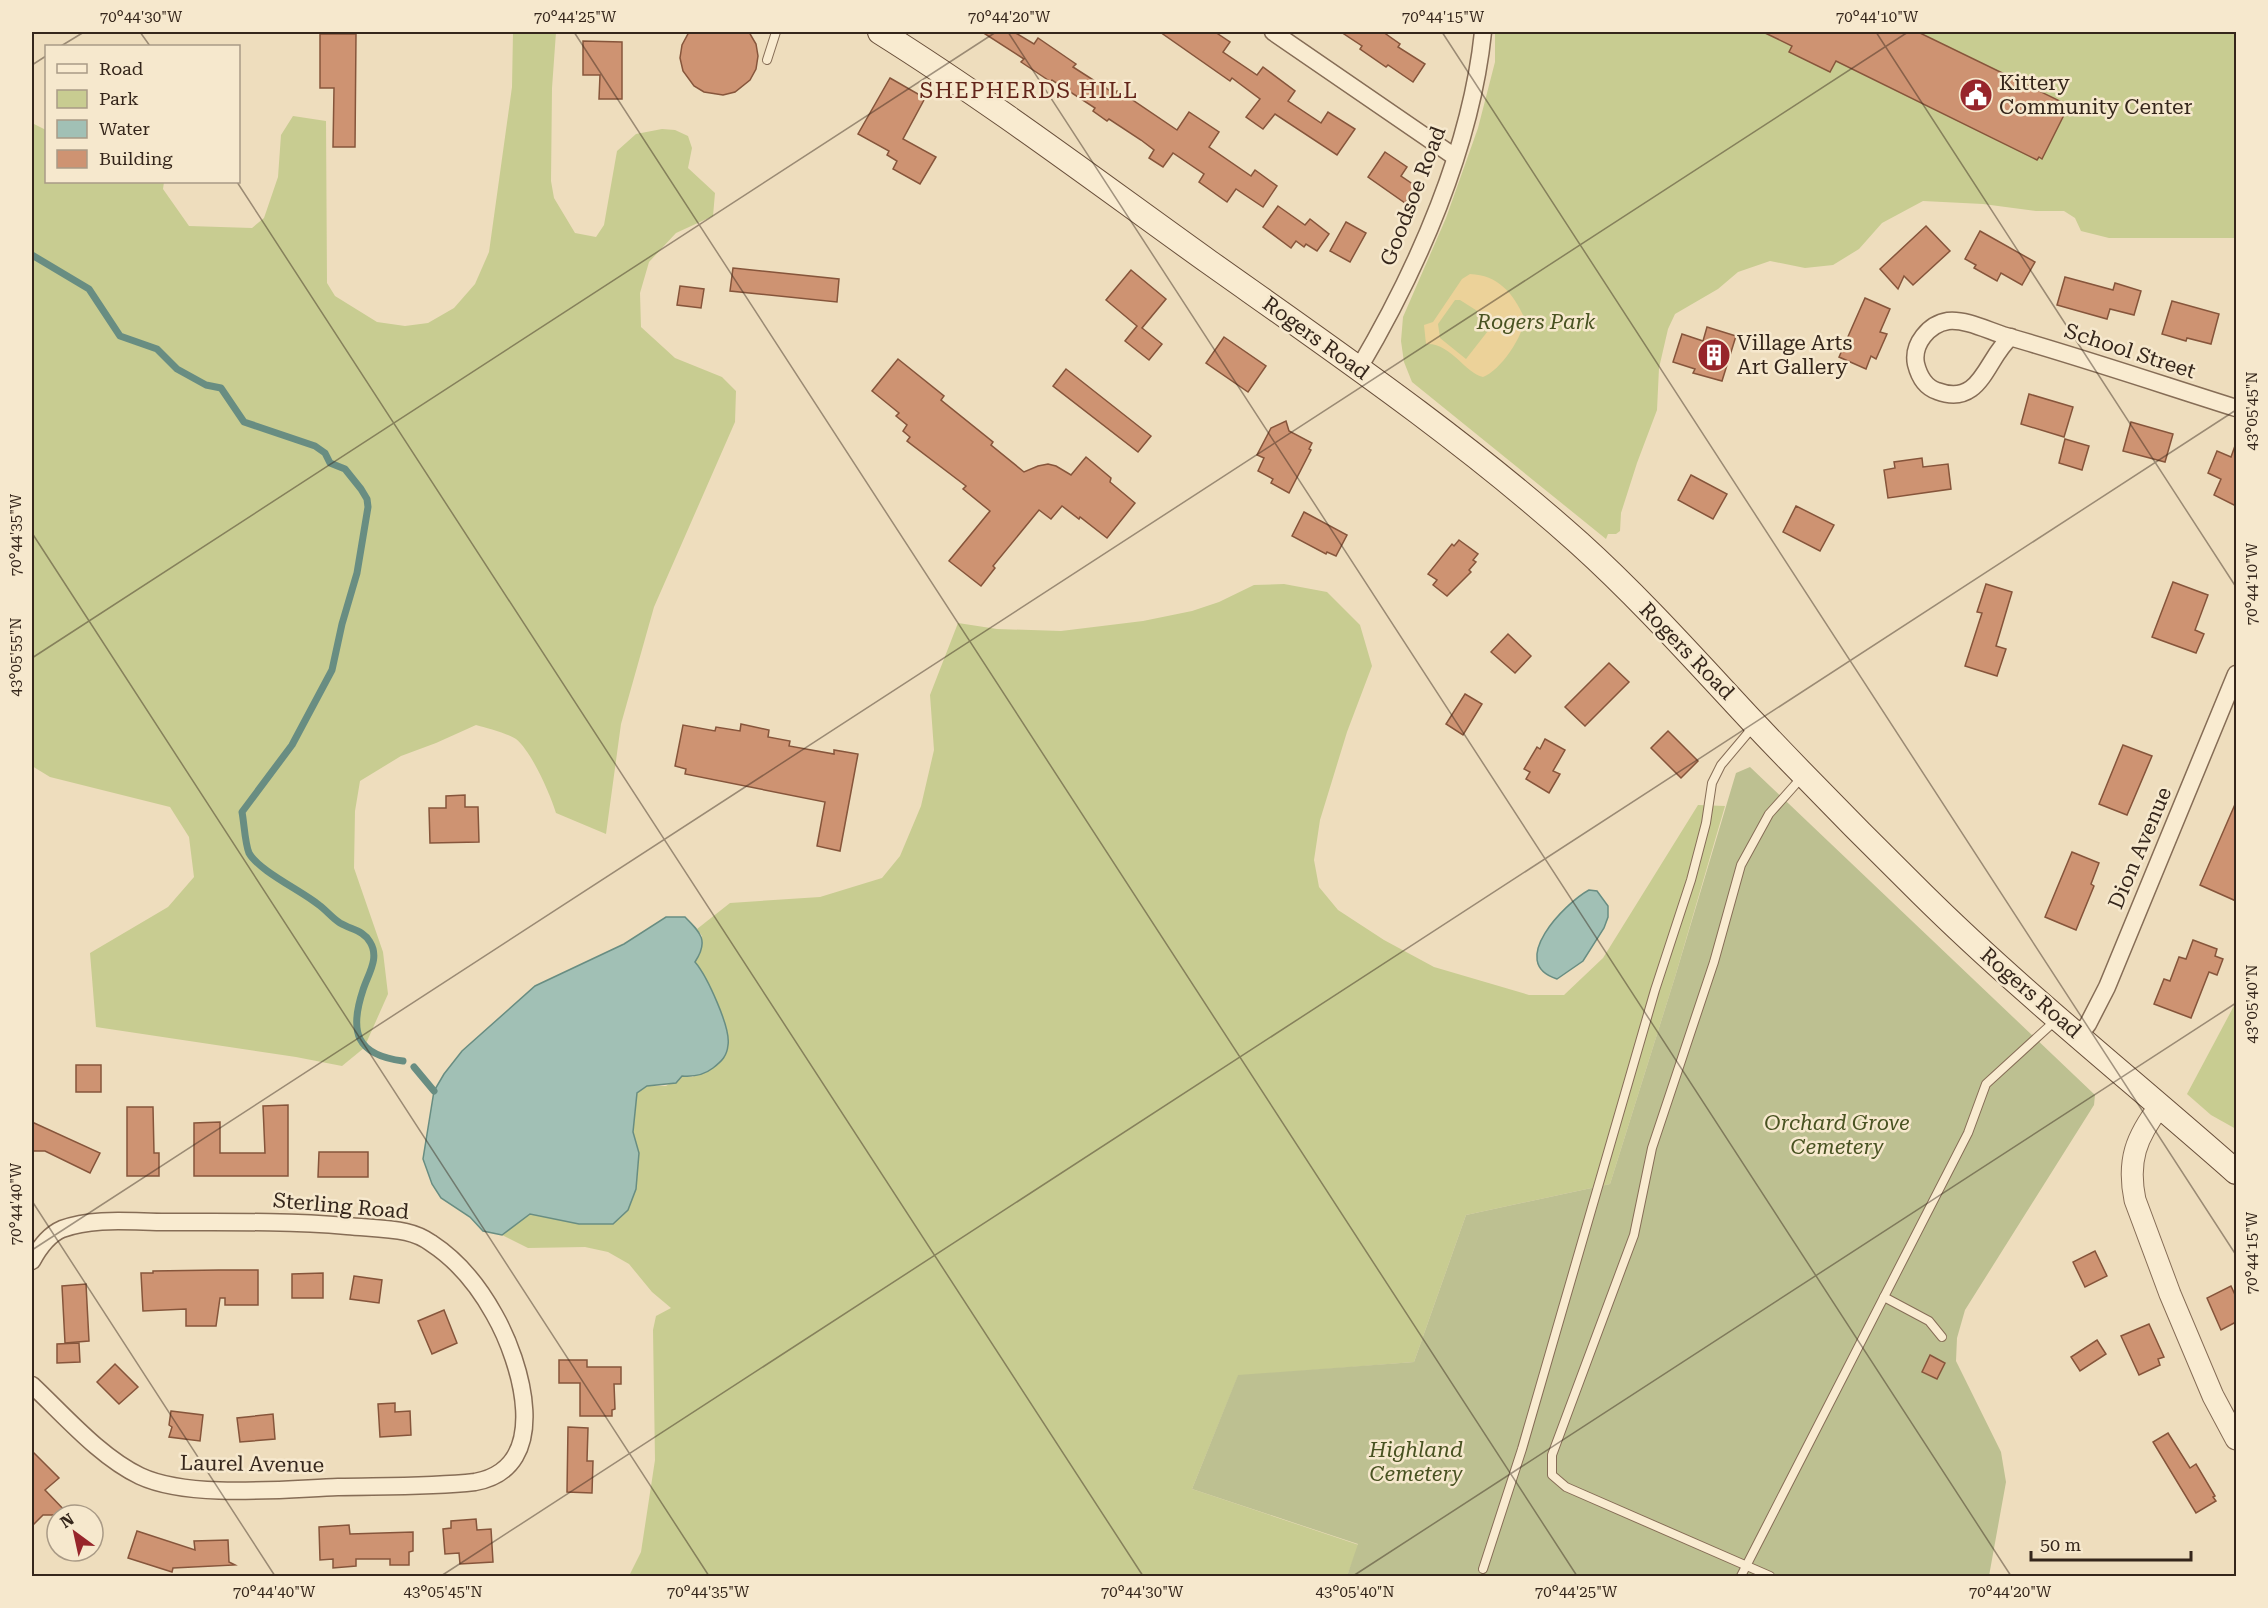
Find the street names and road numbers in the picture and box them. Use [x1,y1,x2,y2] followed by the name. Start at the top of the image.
[1375,122,1451,269] street label: Goodsoe Road
[1258,291,1374,385] street label: Rogers Road
[2061,318,2199,384] street label: School Street
[1635,598,1740,705] street label: Rogers Road
[2104,783,2176,913] street label: Dion Avenue
[1976,943,2087,1044] street label: Rogers Road
[272,1188,410,1224] street label: Sterling Road
[180,1451,324,1477] street label: Laurel Avenue

